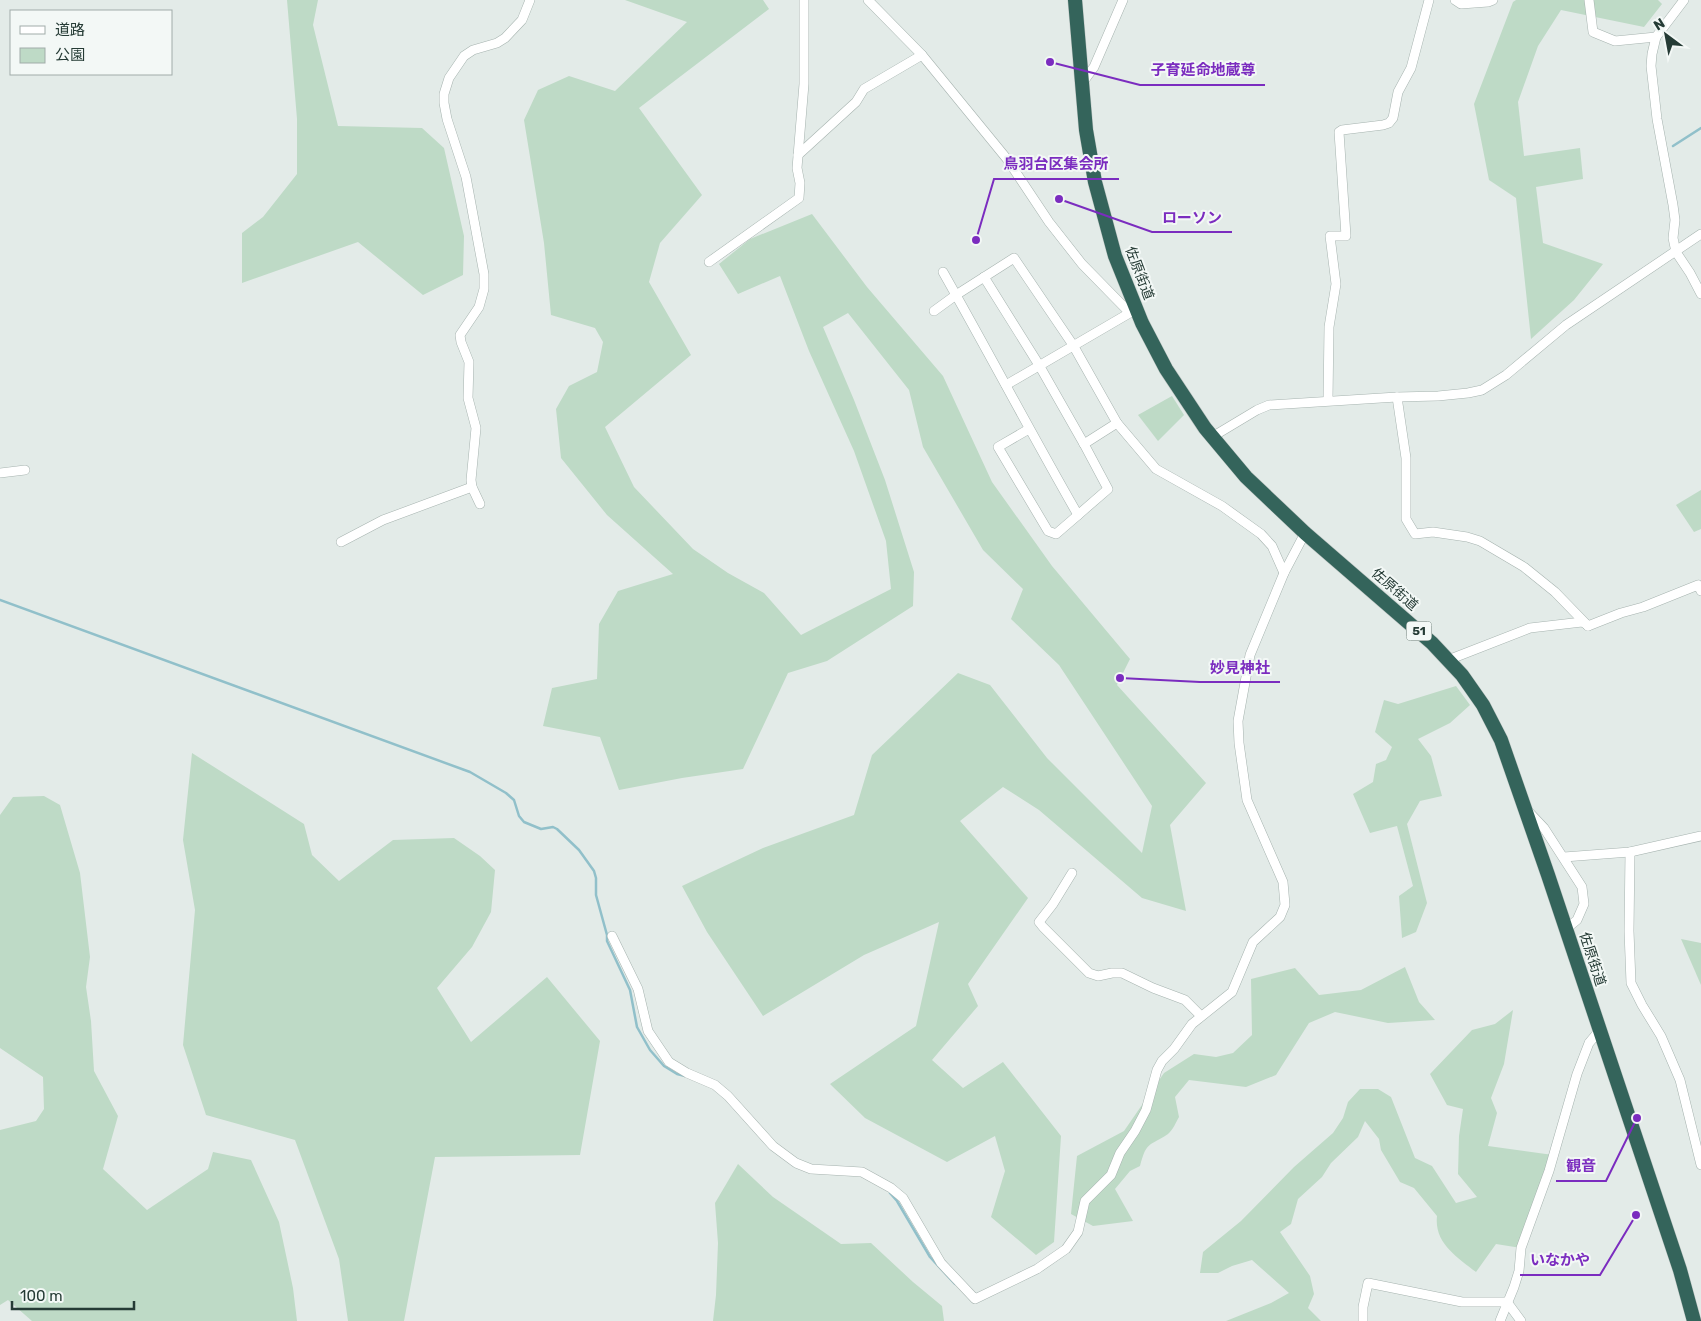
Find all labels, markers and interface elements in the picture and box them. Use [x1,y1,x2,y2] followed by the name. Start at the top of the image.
[10,10,172,75] legend
[1641,10,1691,60] north arrow
[1651,15,1668,34] text: N
[55,21,85,39] text: 道路
[55,46,85,64] text: 公園
[1140,55,1265,85] callout: 子育延命地蔵尊
[1150,61,1256,79] text: 子育延命地蔵尊
[994,149,1119,179] callout: 鳥羽台区集会所
[1003,155,1109,173] text: 鳥羽台区集会所
[1152,202,1232,232] callout: ローソン
[1162,209,1222,227] text: ローソン
[1122,244,1158,302] street label: 佐原街道
[1368,565,1421,614] street label: 佐原街道
[1406,622,1432,640] road number: 51
[1200,652,1280,682] callout: 妙見神社
[1210,659,1270,677] text: 妙見神社
[1576,930,1609,988] street label: 佐原街道
[1556,1151,1606,1181] callout: 観音
[1566,1157,1596,1175] text: 観音
[1520,1245,1600,1275] callout: いなかや
[1530,1251,1590,1269] text: いなかや
[12,1278,135,1310] scale bar
[20,1287,62,1305] text: 100 m

